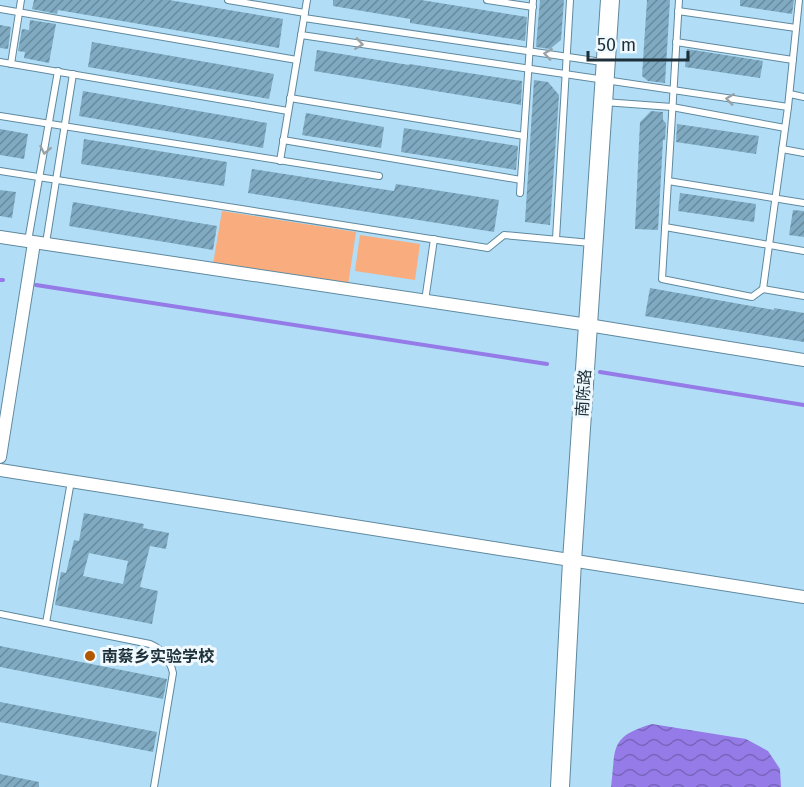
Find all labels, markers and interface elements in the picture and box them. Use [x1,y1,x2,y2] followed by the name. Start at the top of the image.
[588,24,688,62] scale bar
[597,34,636,56] text: 50 m
[354,37,363,49] one-way arrow
[544,48,553,60] one-way arrow
[726,93,735,105] one-way arrow
[39,145,52,155] one-way arrow
[572,368,595,418] street label: 南陈路
[102,647,215,666] place label: 南蔡乡实验学校
[83,649,97,663] marker: 南蔡乡实验学校

